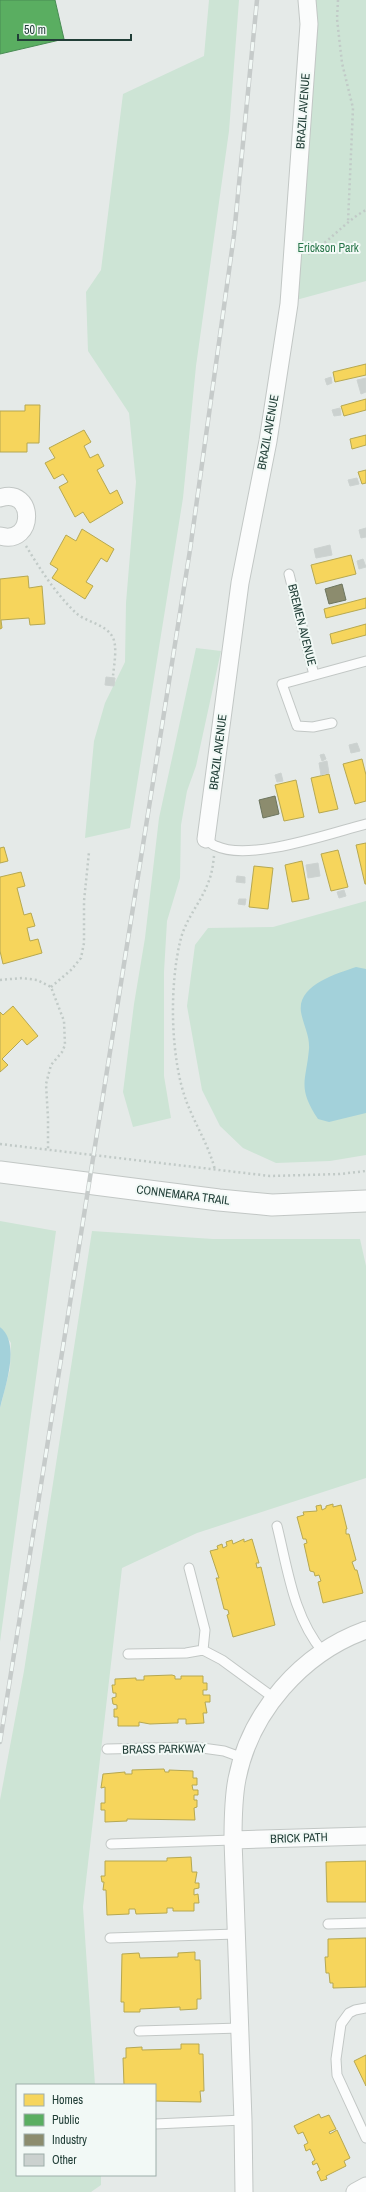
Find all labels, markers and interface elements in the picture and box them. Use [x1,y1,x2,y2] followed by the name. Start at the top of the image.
[18,16,131,42] scale bar
[24,22,46,38] text: 50 m
[292,73,314,149] street label: BRAZIL AVENUE
[297,240,359,256] park label: Erickson Park
[254,393,282,471] street label: BRAZIL AVENUE
[284,582,320,668] street label: BREMEN AVENUE
[205,713,231,791] street label: BRAZIL AVENUE
[135,1181,231,1209] street label: CONNEMARA TRAIL
[122,1740,206,1758] street label: BRASS PARKWAY
[270,1829,328,1847] street label: BRICK PATH
[16,2084,156,2176] legend
[52,2092,83,2108] text: Homes
[52,2112,79,2128] text: Public
[52,2132,87,2148] text: Industry
[52,2152,77,2168] text: Other

